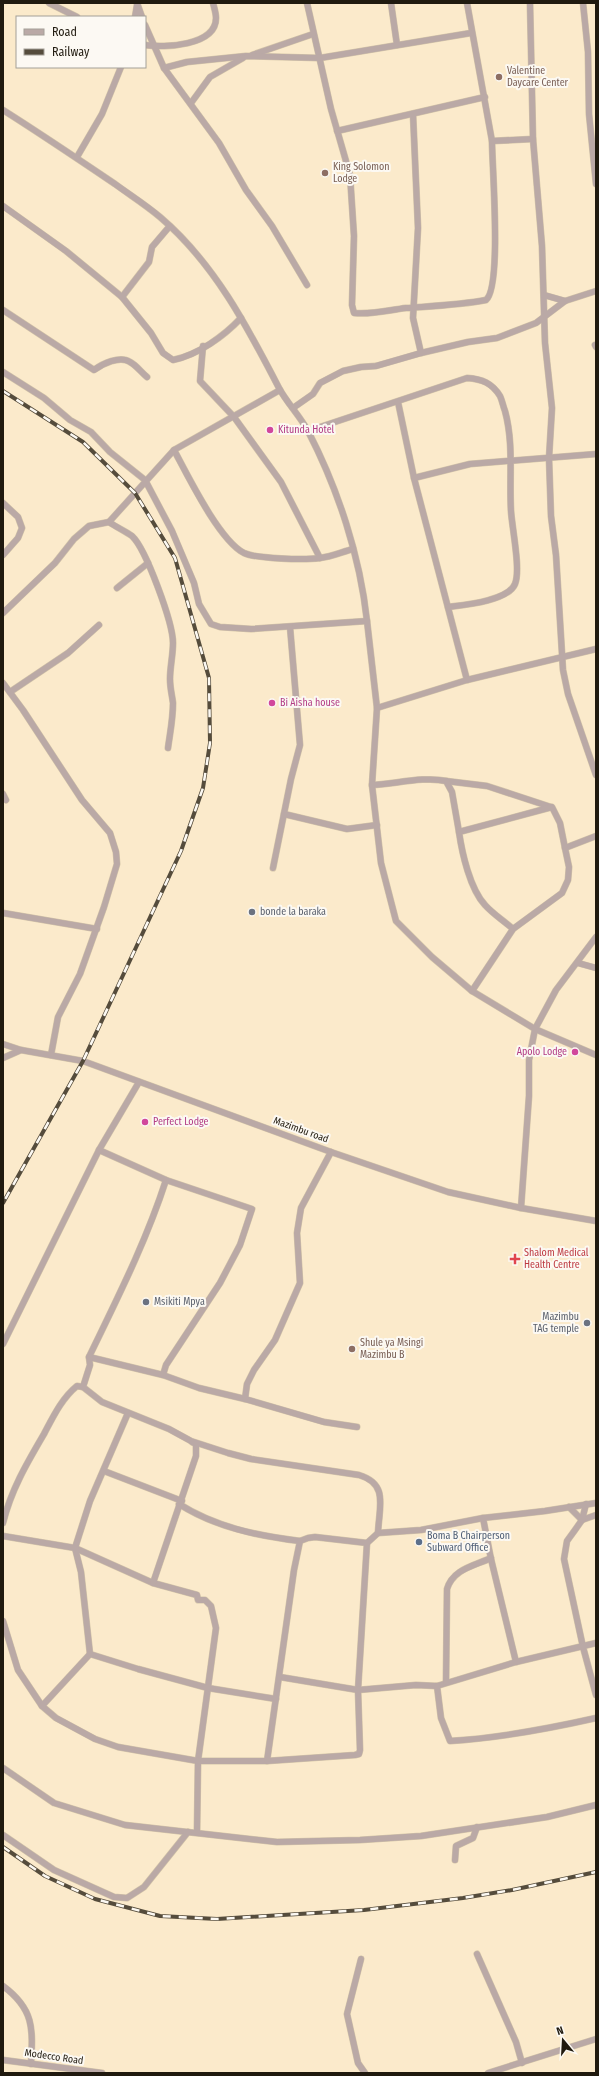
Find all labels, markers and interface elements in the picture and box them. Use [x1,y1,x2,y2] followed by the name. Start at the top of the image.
[16,16,146,68] legend
[52,25,77,39] text: Road
[52,45,90,59] text: Railway
[507,65,569,89] place label: Valentine Daycare Center
[494,72,504,82] marker: Valentine Daycare Center
[333,161,389,185] place label: King Solomon Lodge
[320,168,330,178] marker: King Solomon Lodge
[278,424,335,436] place label: Kitunda Hotel
[265,425,275,435] marker: Kitunda Hotel
[280,697,340,709] place label: Bi Aisha house
[267,698,277,708] marker: Bi Aisha house
[260,906,326,918] place label: bonde la baraka
[247,907,257,917] marker: bonde la baraka
[517,1046,567,1058] place label: Apolo Lodge
[570,1047,580,1057] marker: Apolo Lodge
[272,1114,330,1146] street label: Mazimbu road
[153,1116,209,1128] place label: Perfect Lodge
[140,1117,150,1127] marker: Perfect Lodge
[524,1247,589,1271] place label: Shalom Medical Health Centre
[509,1253,521,1265] marker: Shalom Medical Health Centre
[154,1296,205,1308] place label: Msikiti Mpya
[141,1297,151,1307] marker: Msikiti Mpya
[533,1311,579,1335] place label: Mazimbu TAG temple
[582,1318,592,1328] marker: Mazimbu TAG temple
[360,1337,423,1361] place label: Shule ya Msingi Mazimbu B
[347,1344,357,1354] marker: Shule ya Msingi Mazimbu B
[427,1530,510,1554] place label: Boma B Chairperson Subward Office
[414,1537,424,1547] marker: Boma B Chairperson Subward Office
[543,2020,583,2060] north arrow
[555,2024,565,2038] text: N
[24,2047,84,2067] street label: Modecco Road

